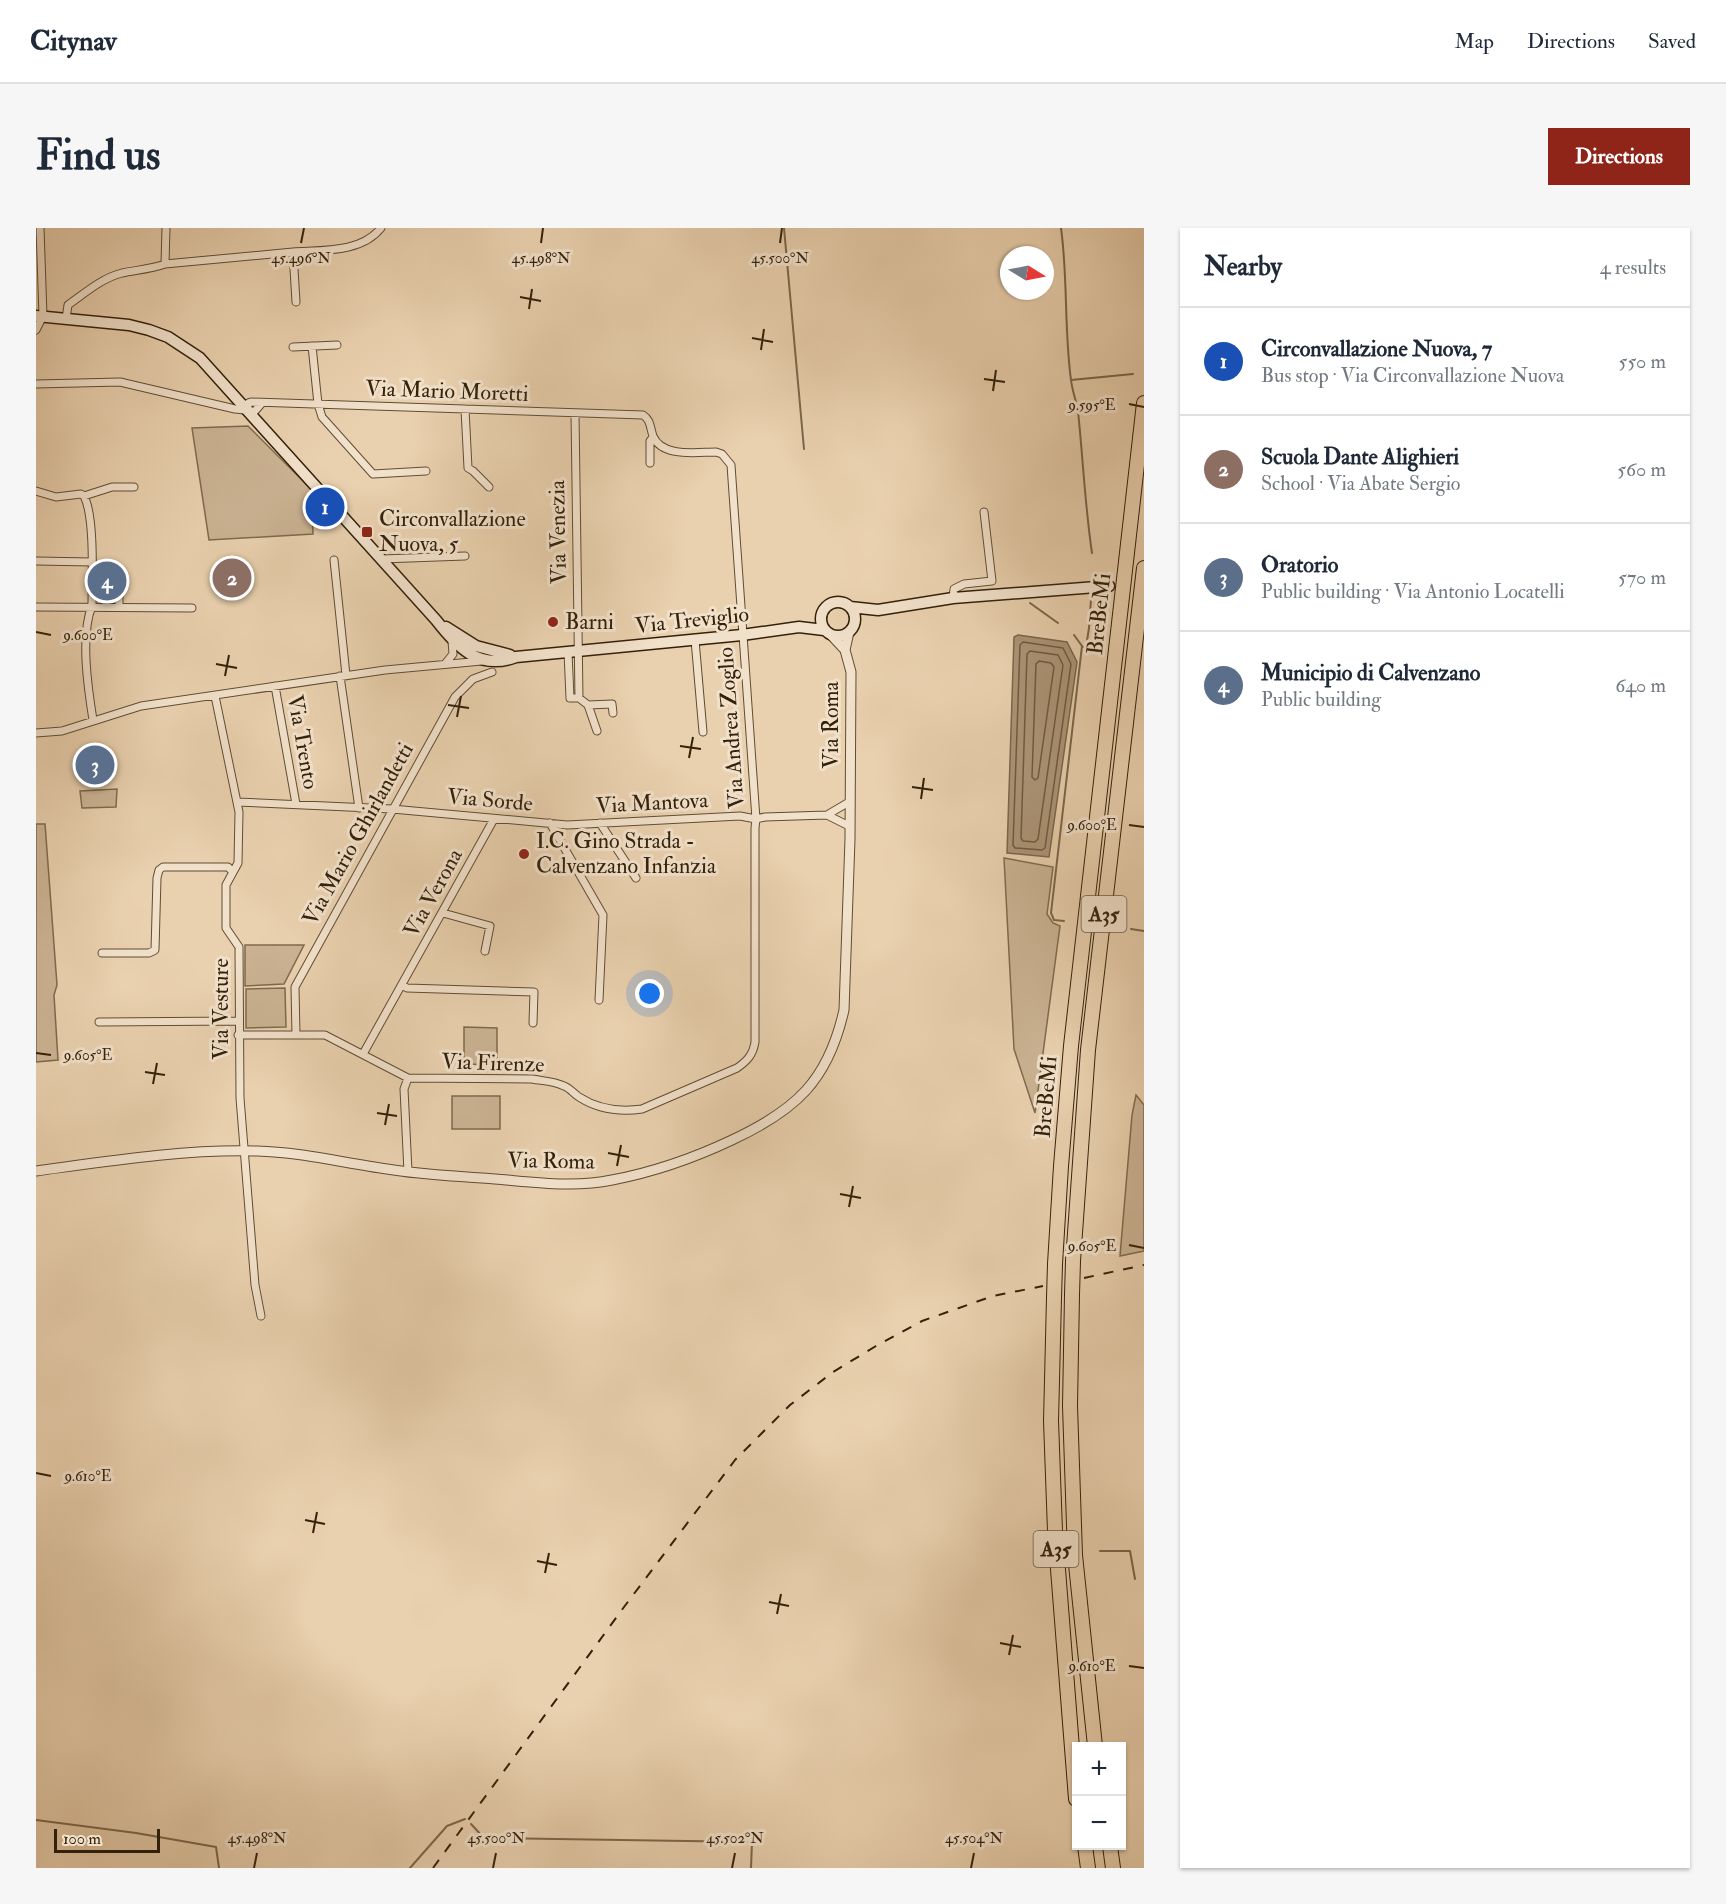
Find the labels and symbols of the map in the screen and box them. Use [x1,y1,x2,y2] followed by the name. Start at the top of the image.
[1000,246,1054,300] north arrow
[271,249,331,268] text: 45.496°N
[511,249,571,268] text: 45.498°N
[751,249,809,268] text: 45.500°N
[365,374,529,408] street label: Via Mario Moretti
[1067,396,1116,415] text: 9.595°E
[543,479,573,584] street label: Via Venezia
[306,484,344,530] pin: 1
[379,505,526,558] place label: Circonvallazione Nuova, 5
[360,525,374,539] marker: Circonvallazione Nuova, 5
[212,556,252,600] pin: 2
[88,558,126,604] pin: 4
[1081,572,1117,656] street label: BreBeMi
[634,600,750,640] street label: Via Treviglio
[565,608,614,636] place label: Barni
[546,615,560,629] marker: Barni
[62,626,113,645] text: 9.600°E
[711,646,751,810] street label: Via Andrea Zoglio
[817,680,845,769] street label: Via Roma
[281,693,325,791] street label: Via Trento
[296,738,420,930] street label: Via Mario Ghirlandetti
[76,742,114,788] pin: 3
[446,782,534,818] street label: Via Sorde
[595,786,710,820] street label: Via Mantova
[1066,816,1117,835] text: 9.600°E
[536,827,717,880] place label: I.C. Gino Strada - Calvenzano Infanzia
[397,843,469,942] street label: Via Verona
[517,847,531,861] marker: I.C. Gino Strada - Calvenzano Infanzia
[1082,896,1126,932] road number: A35
[207,958,235,1060] street label: Via Vesture
[635,979,664,1008] your location
[63,1046,112,1065] text: 9.605°E
[441,1047,545,1079] street label: Via Firenze
[1028,1055,1064,1139] street label: BreBeMi
[507,1146,596,1176] street label: Via Roma
[1067,1237,1116,1256] text: 9.605°E
[63,1467,112,1486] text: 9.610°E
[1034,1531,1078,1567] road number: A35
[1067,1657,1116,1676] text: 9.610°E
[54,1826,160,1854] scale bar
[227,1829,287,1848] text: 45.498°N
[467,1829,525,1848] text: 45.500°N
[706,1829,764,1848] text: 45.502°N
[945,1829,1004,1848] text: 45.504°N

